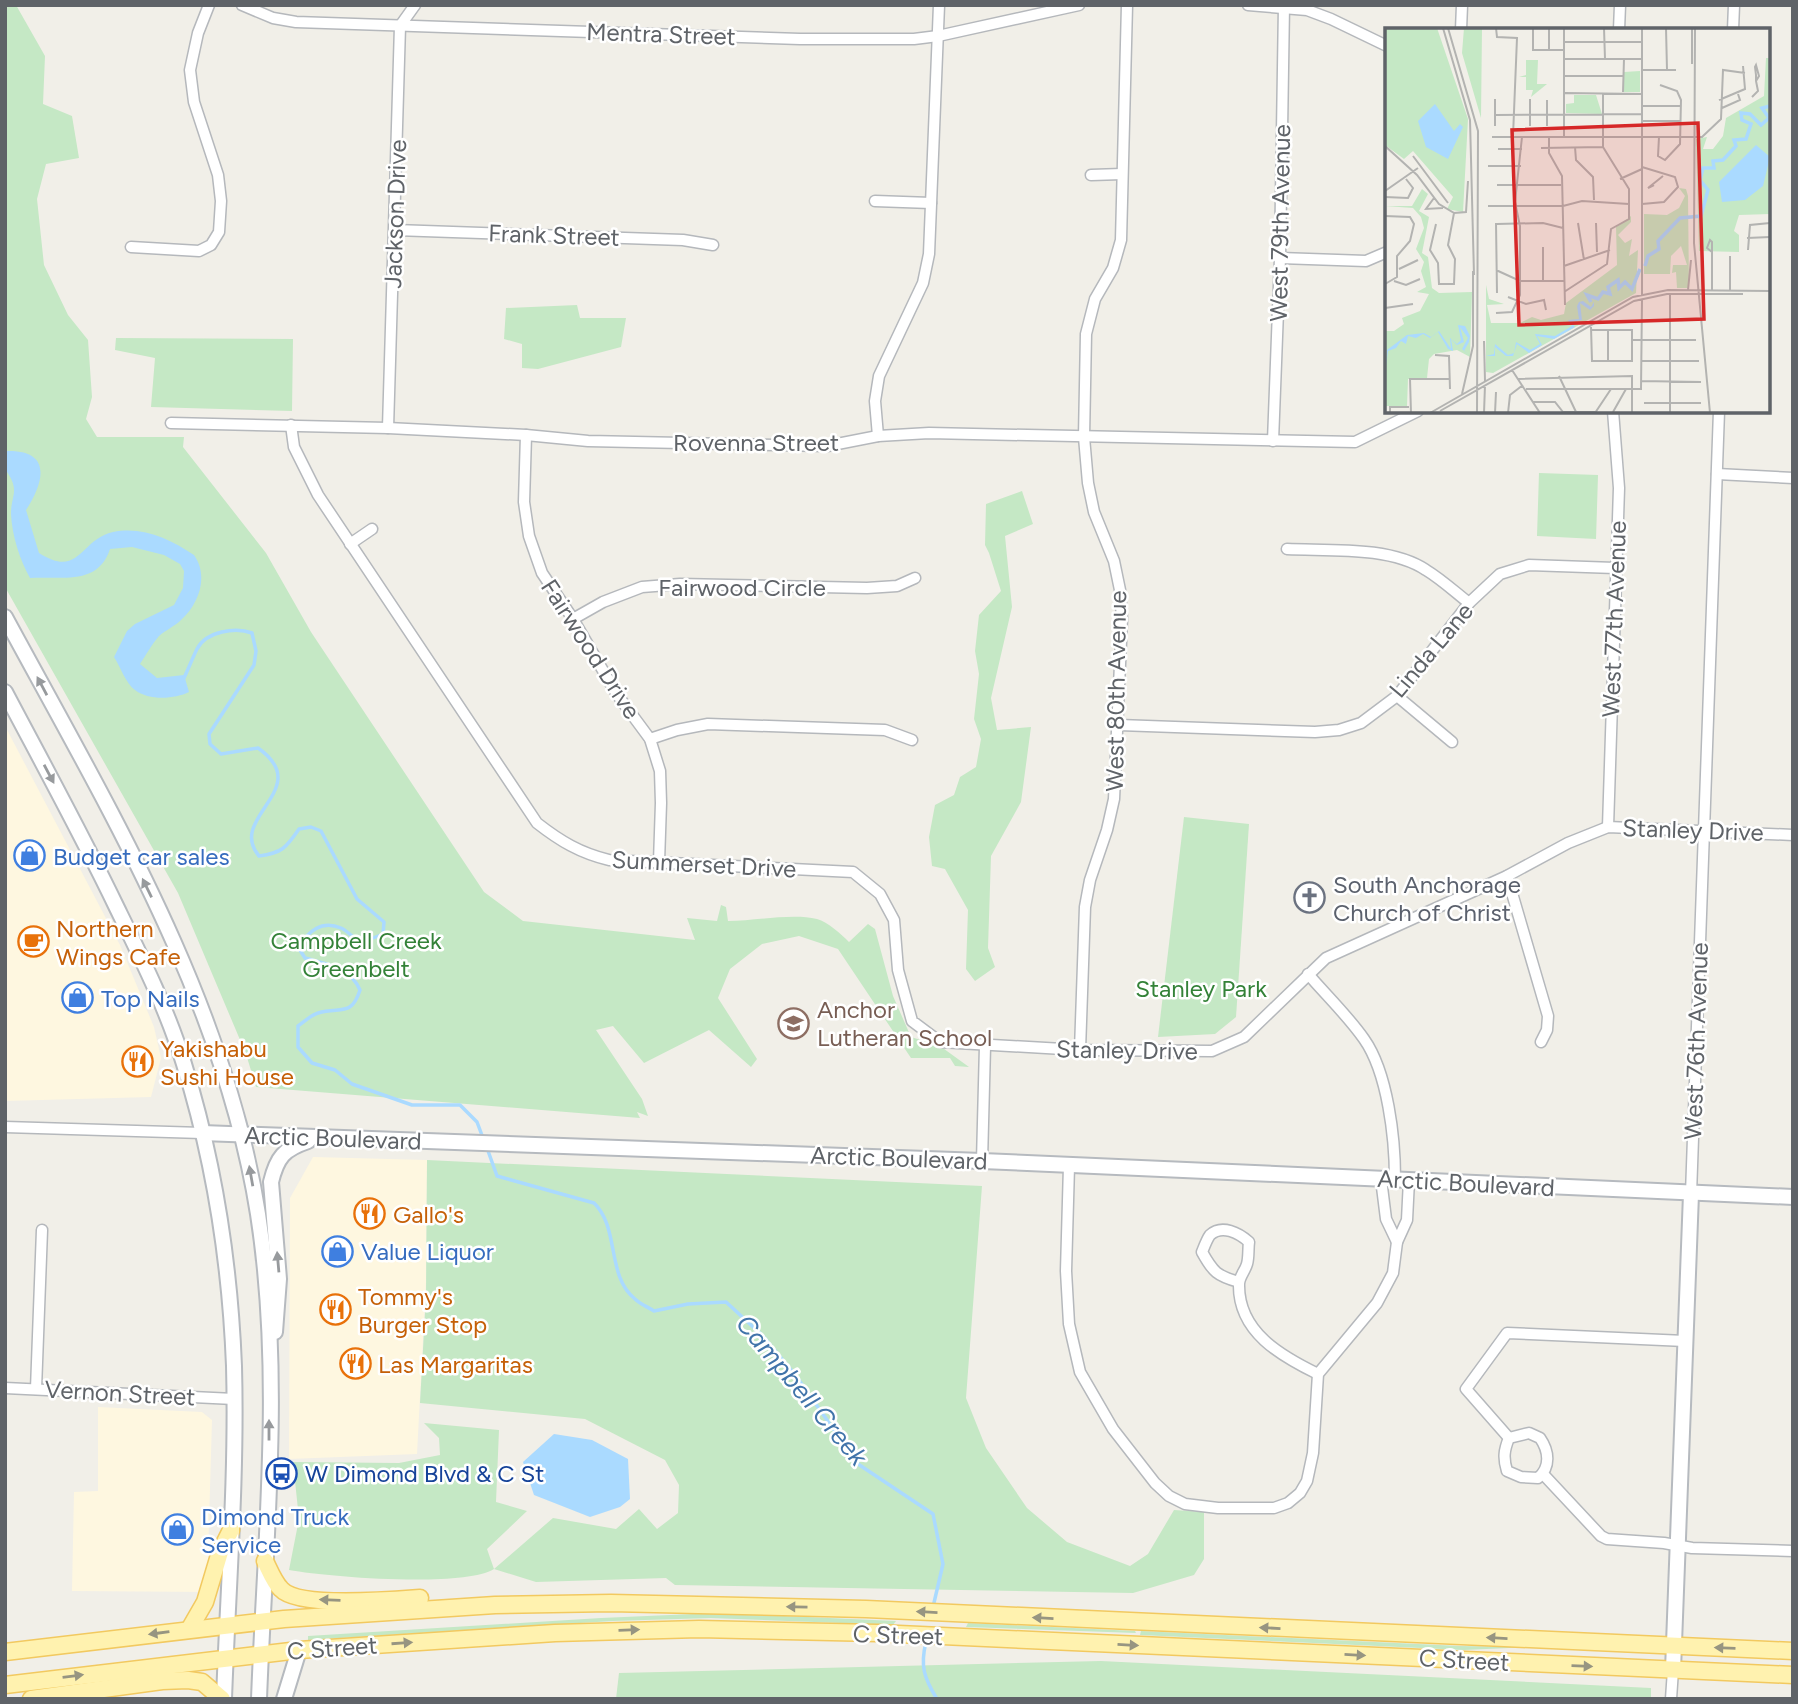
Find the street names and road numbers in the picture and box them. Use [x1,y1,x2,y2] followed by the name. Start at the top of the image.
[586,17,736,51] street label: Mentra Street
[1264,124,1296,322] street label: West 79th Avenue
[378,139,412,289] street label: Jackson Drive
[488,218,620,252] street label: Frank Street
[673,428,839,457] street label: Rovenna Street
[1596,520,1632,718] street label: West 77th Avenue
[658,573,826,602] street label: Fairwood Circle
[535,574,647,724] street label: Fairwood Drive
[1100,590,1132,792] street label: West 80th Avenue
[1383,597,1479,703] street label: Linda Lane
[1622,813,1764,847] street label: Stanley Drive
[611,845,797,883] street label: Summerset Drive
[1678,942,1714,1140] street label: West 76th Avenue
[1056,1034,1198,1066] street label: Stanley Drive
[244,1120,422,1156] street label: Arctic Boulevard
[810,1140,988,1176] street label: Arctic Boulevard
[1377,1164,1555,1202] street label: Arctic Boulevard
[44,1375,196,1411] street label: Vernon Street
[852,1619,944,1651] street label: C Street
[286,1630,378,1666] street label: C Street
[1418,1643,1510,1677] street label: C Street

